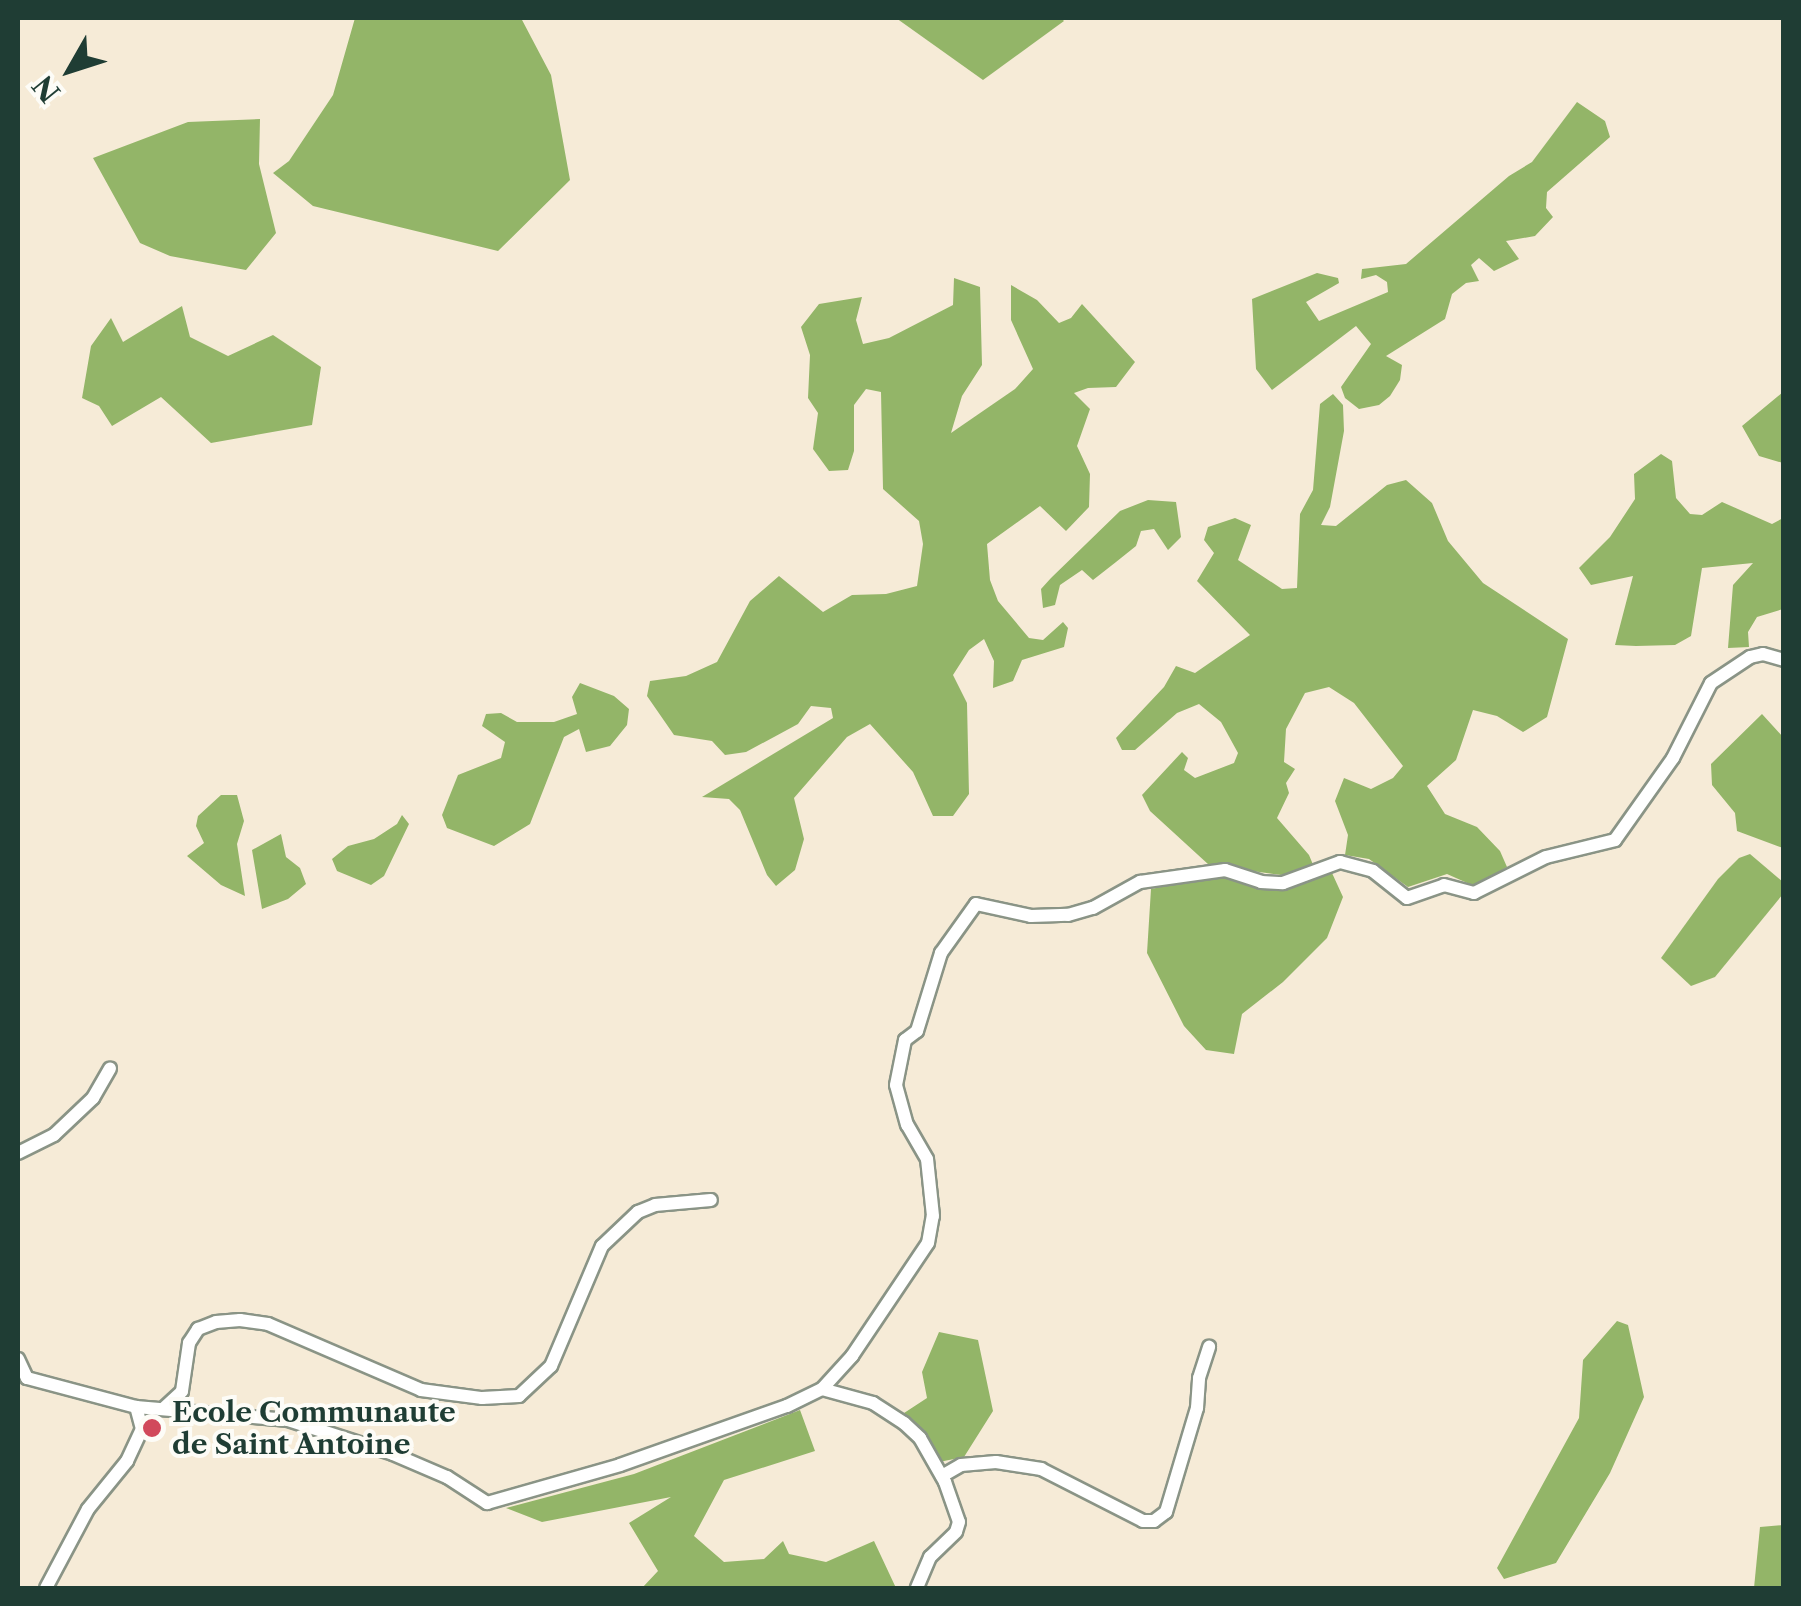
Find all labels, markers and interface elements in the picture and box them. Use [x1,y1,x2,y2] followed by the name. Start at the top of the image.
[20,20,120,120] north arrow
[26,69,68,109] text: N
[172,1395,456,1461] place label: Ecole Communaute de Saint Antoine
[141,1417,163,1439] marker: Ecole Communaute de Saint Antoine

